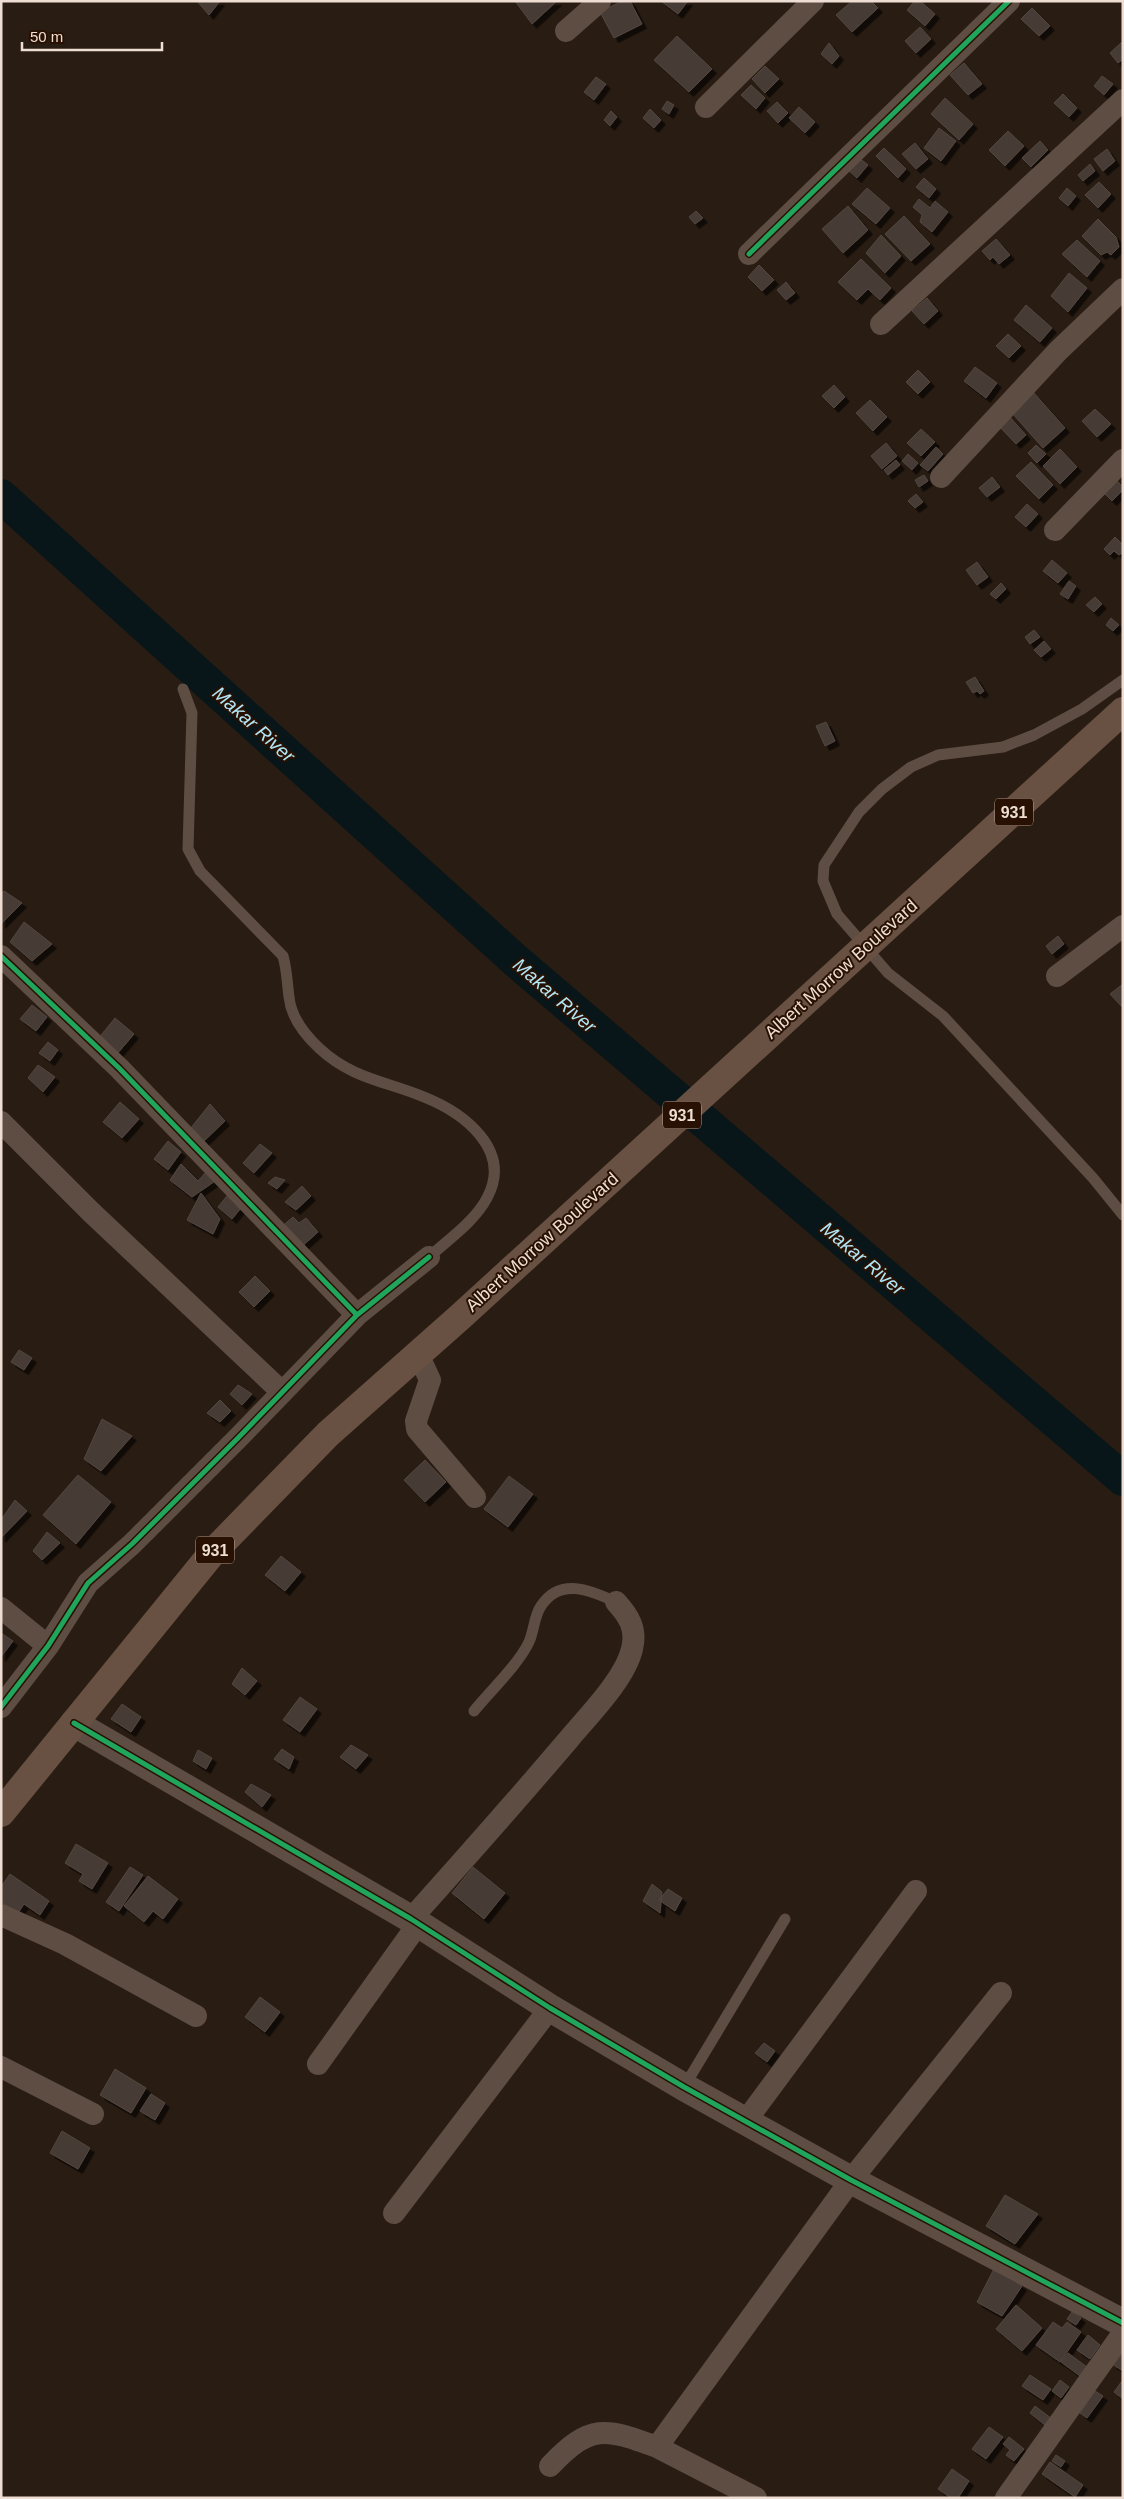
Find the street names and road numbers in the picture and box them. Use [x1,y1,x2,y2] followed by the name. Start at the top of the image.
[995,799,1033,826] road number: 931
[761,895,921,1043] street label: Albert Morrow Boulevard
[663,1102,701,1128] road number: 931
[462,1168,622,1316] street label: Albert Morrow Boulevard
[196,1536,234,1564] road number: 931

